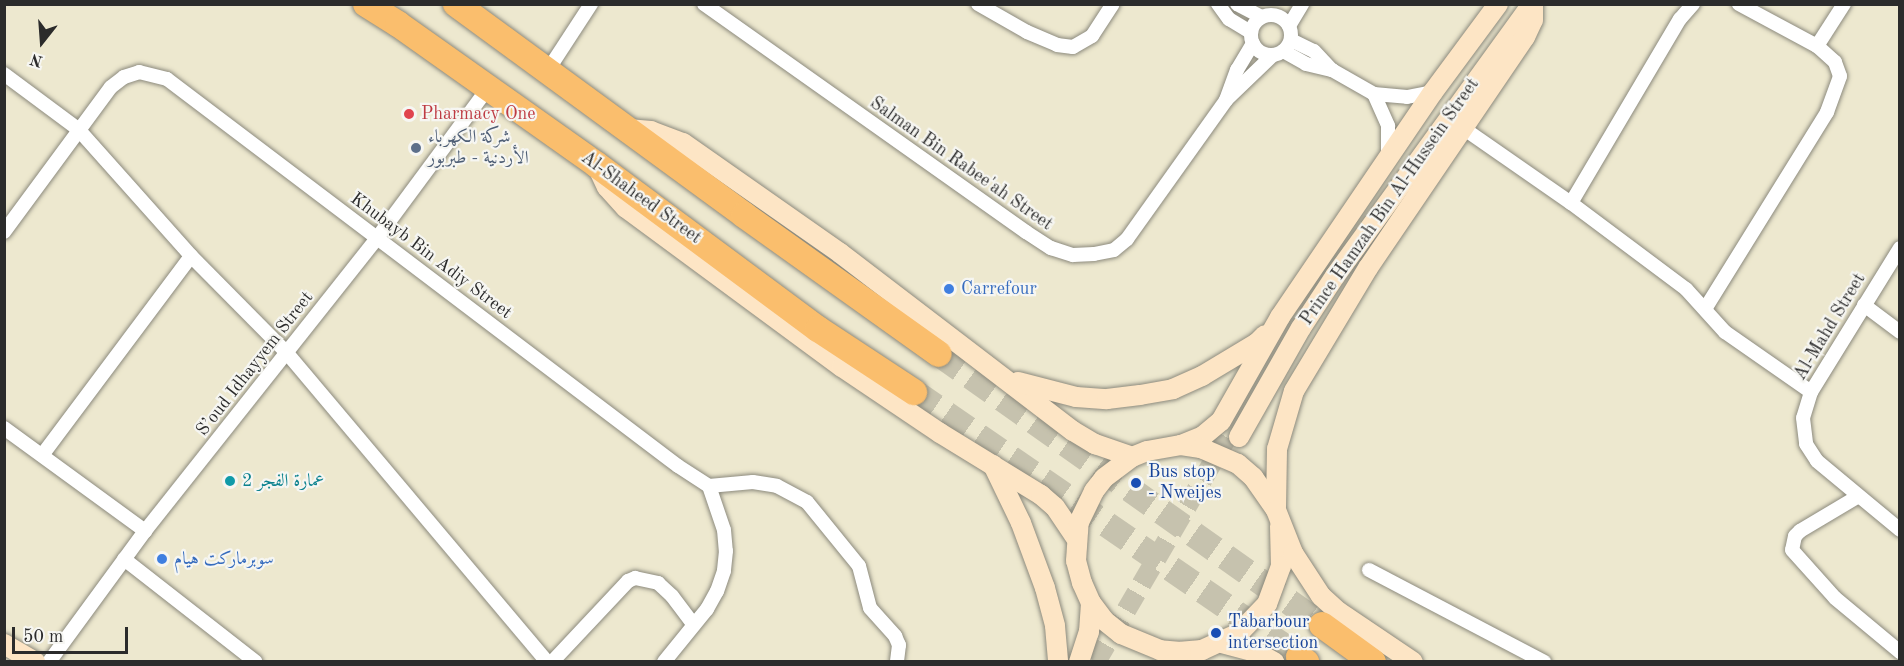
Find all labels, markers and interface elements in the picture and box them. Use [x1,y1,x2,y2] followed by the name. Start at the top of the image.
[12,12,72,72] north arrow
[29,50,45,69] text: N
[1296,74,1484,330] street label: Prince Hamzah Bin Al-Hussein Street
[865,93,1057,235] street label: Salman Bin Rabee'ah Street
[421,103,536,125] place label: Pharmacy One
[402,107,416,121] marker: Pharmacy One
[428,127,529,170] place label: شركة الكهرباء الأردنية - طبربور
[409,141,423,155] marker: شركة الكهرباء الأردنية - طبربور
[577,147,705,249] street label: Al-Shaheed Street
[346,188,516,324] street label: Khubayb Bin Adiy Street
[1790,270,1870,384] street label: Al-Mahd Street
[961,278,1037,300] place label: Carrefour
[942,282,956,296] marker: Carrefour
[192,287,318,441] street label: S’oud Idhayyem Street
[1148,462,1222,504] place label: Bus stop - Nweijes
[242,470,324,492] place label: عمارة الفجر 2
[223,474,237,488] marker: عمارة الفجر 2
[1129,476,1143,490] marker: Bus stop - Nweijes
[174,548,274,570] place label: سوبرماركت هيام
[155,552,169,566] marker: سوبرماركت هيام
[1228,612,1318,654] place label: Tabarbour intersection
[15,615,130,653] scale bar
[1209,626,1223,640] marker: Tabarbour intersection
[23,628,63,646] text: 50 m

